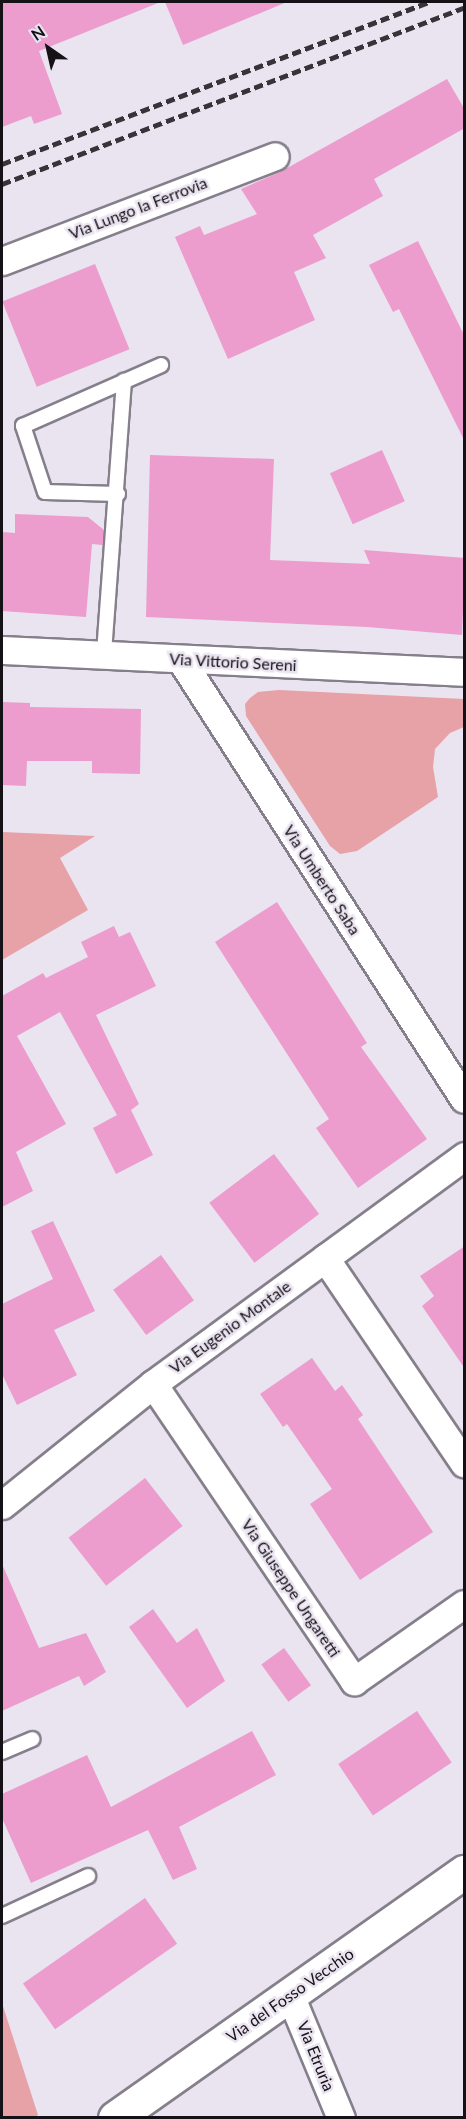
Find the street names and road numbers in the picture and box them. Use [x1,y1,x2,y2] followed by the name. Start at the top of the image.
[66,173,210,243] street label: Via Lungo la Ferrovia
[169,649,297,675] street label: Via Vittorio Sereni
[279,822,365,938] street label: Via Umberto Saba
[165,1276,295,1378] street label: Via Eugenio Montale
[238,1515,344,1661] street label: Via Giuseppe Ungaretti
[222,1944,358,2046] street label: Via del Fosso Vecchio
[293,2018,339,2094] street label: Via Etruria

